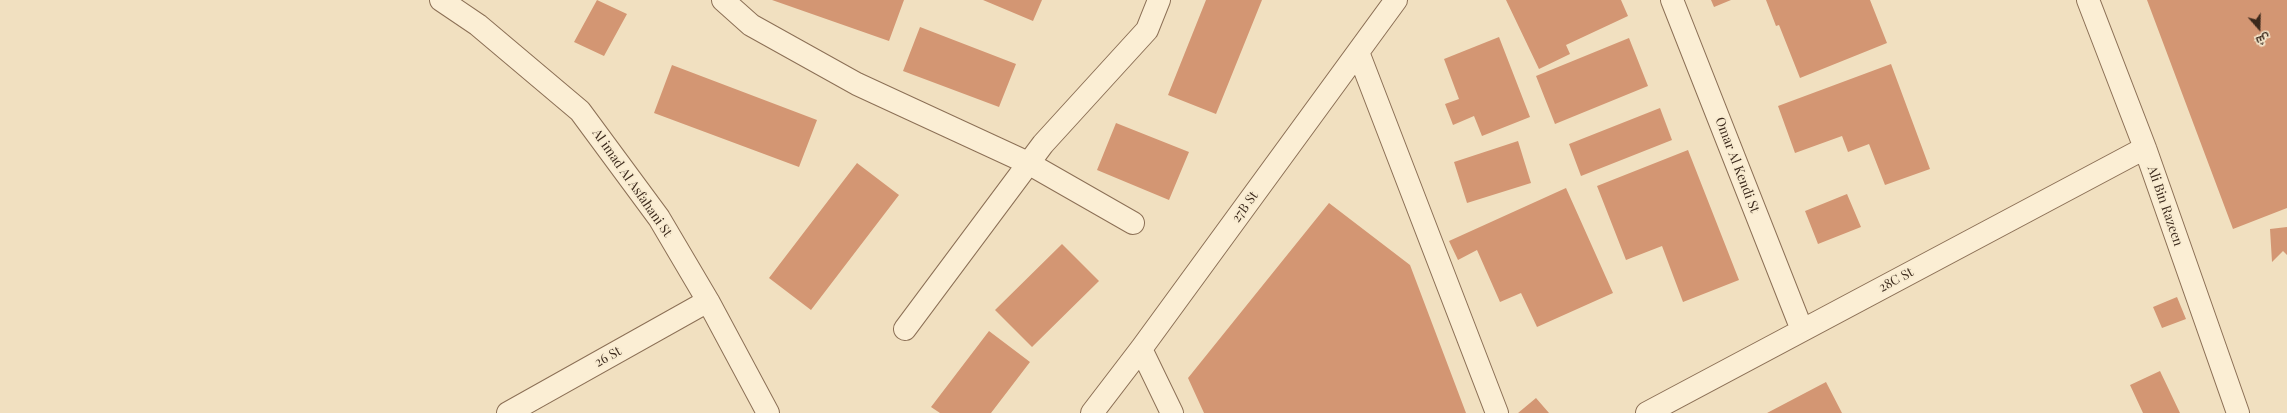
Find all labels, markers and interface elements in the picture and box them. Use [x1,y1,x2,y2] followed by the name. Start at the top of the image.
[2239,8,2279,48] north arrow
[2254,30,2272,49] text: ش
[1712,115,1762,215] street label: Omar Al Kendi St
[589,126,675,240] street label: Al imad Al Asfahani St
[2144,164,2186,248] street label: Ali Bin Razeen
[1229,188,1261,226] street label: 27B St
[1876,264,1916,296] street label: 28C St
[592,343,624,371] street label: 26 St

